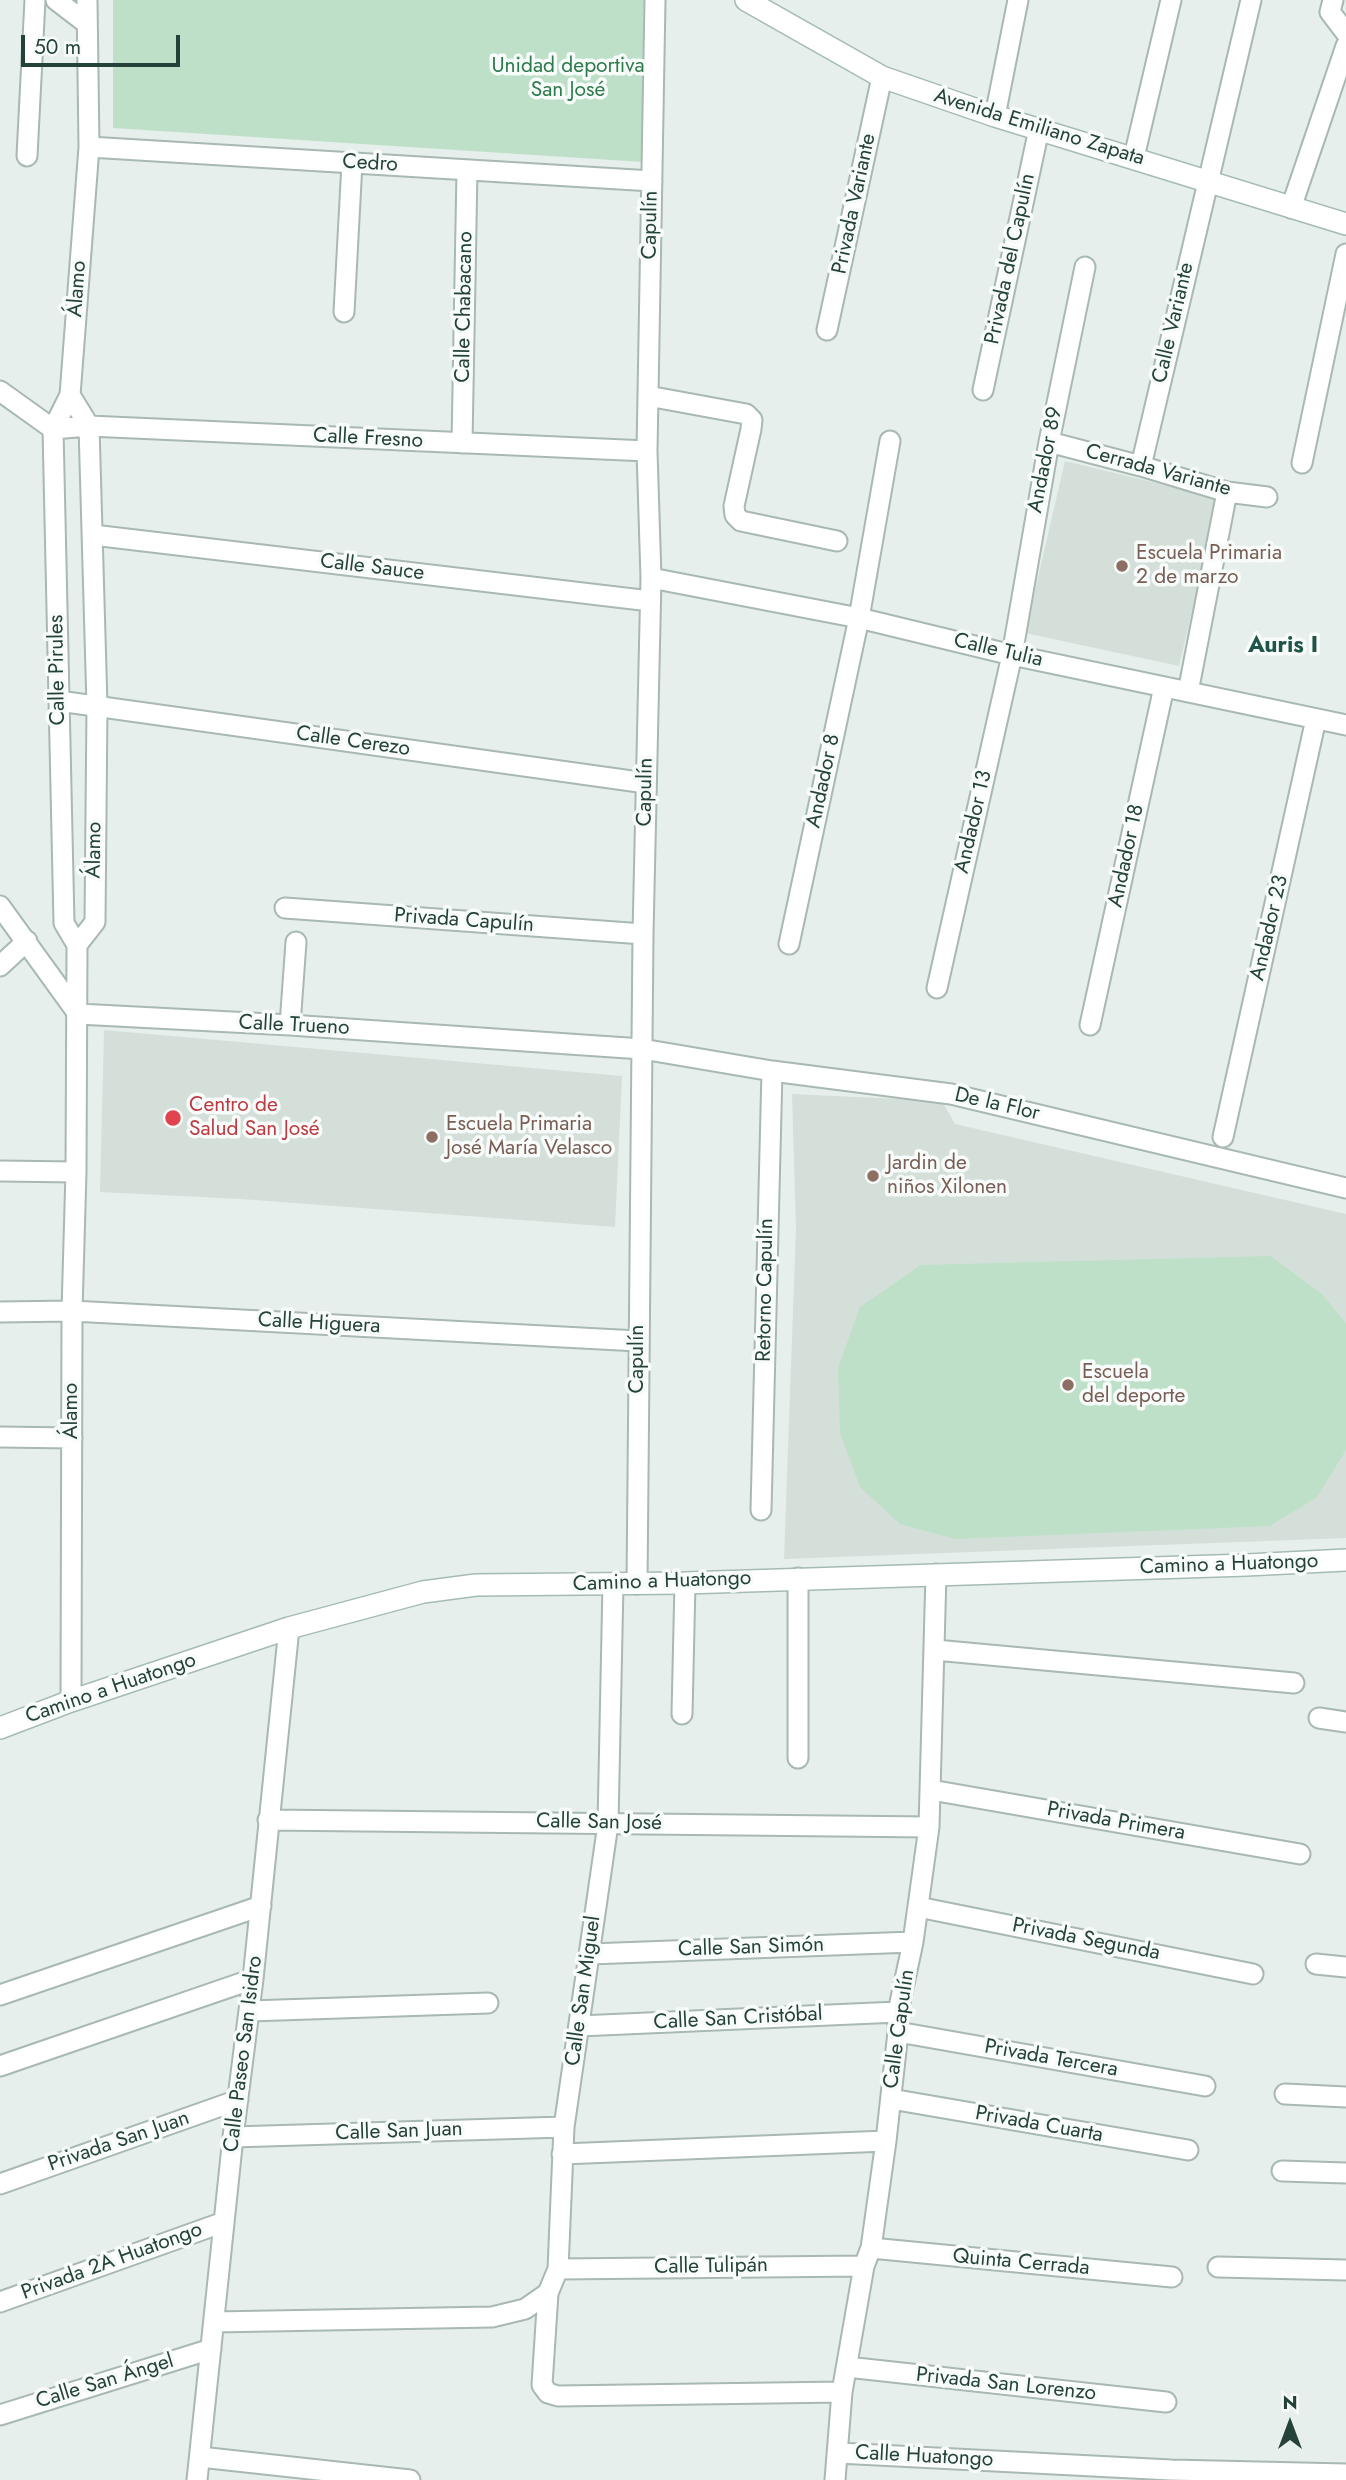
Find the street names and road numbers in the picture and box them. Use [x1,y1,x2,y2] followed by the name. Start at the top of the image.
[931,84,1147,172] street label: Avenida Emiliano Zapata
[828,131,882,277] street label: Privada Variante
[342,150,398,178] street label: Cedro
[981,171,1041,347] street label: Privada del Capulín
[638,190,664,260] street label: Capulín
[451,231,479,383] street label: Calle Chabacano
[63,260,93,318] street label: Álamo
[1148,260,1200,386] street label: Calle Variante
[1023,405,1069,515] street label: Andador 89
[312,424,424,454] street label: Calle Fresno
[1082,439,1234,503] street label: Cerrada Variante
[318,549,426,587] street label: Calle Sauce
[44,615,72,725] street label: Calle Pirules
[951,629,1045,673] street label: Calle Tulia
[294,722,412,762] street label: Calle Cerezo
[802,732,846,830] street label: Andador 8
[633,757,659,827] street label: Capulín
[950,768,998,876] street label: Andador 13
[1104,802,1150,910] street label: Andador 18
[82,821,108,879] street label: Álamo
[1246,873,1294,983] street label: Andador 23
[393,904,535,938] street label: Privada Capulín
[238,1011,350,1041] street label: Calle Trueno
[952,1083,1042,1127] street label: De la Flor
[752,1218,780,1362] street label: Retorno Capulín
[257,1308,381,1340] street label: Calle Higuera
[625,1325,651,1393] street label: Capulín
[59,1383,85,1439] street label: Álamo
[1139,1549,1319,1581] street label: Camino a Huatongo
[572,1566,752,1598] street label: Camino a Huatongo
[22,1648,200,1730] street label: Camino a Huatongo
[1045,1797,1187,1847] street label: Privada Primera
[536,1809,662,1837] street label: Calle San José
[1010,1913,1162,1967] street label: Privada Segunda
[561,1914,607,2068] street label: Calle San Miguel
[678,1933,824,1963] street label: Calle San Simón
[219,1954,269,2154] street label: Calle Paseo San Isidro
[879,1968,921,2090] street label: Calle Capulín
[653,2002,823,2036] street label: Calle San Cristóbal
[982,2035,1120,2083] street label: Privada Tercera
[973,2101,1105,2149] street label: Privada Cuarta
[45,2106,193,2178] street label: Privada San Juan
[335,2117,463,2147] street label: Calle San Juan
[18,2218,206,2306] street label: Privada 2A Huatongo
[952,2244,1090,2282] street label: Quinta Cerrada
[654,2253,768,2281] street label: Calle Tulipán
[33,2349,177,2415] street label: Calle San Ángel
[915,2363,1097,2407] street label: Privada San Lorenzo
[854,2441,994,2473] street label: Calle Huatongo

